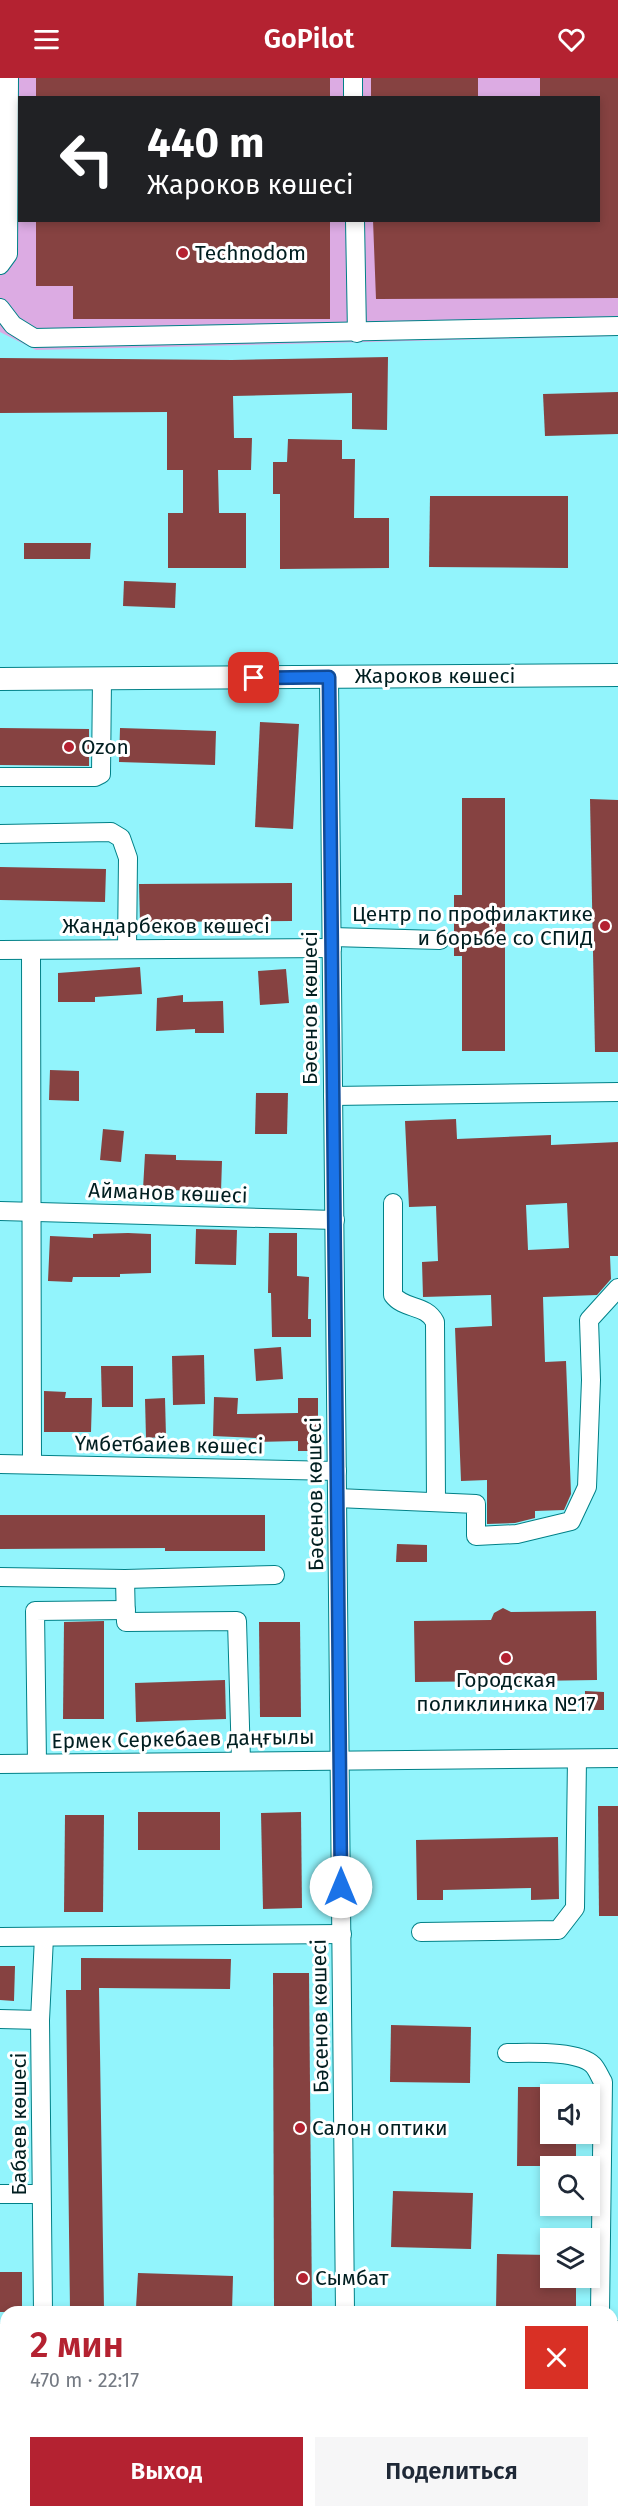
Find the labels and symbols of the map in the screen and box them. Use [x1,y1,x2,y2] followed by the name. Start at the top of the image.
[195,240,306,266] place label: Technodom
[176,246,190,260] marker: Technodom
[228,652,279,703] pin
[355,663,515,689] street label: Жароков көшесі
[81,734,129,760] place label: Ozon
[62,740,76,754] marker: Ozon
[352,901,593,951] place label: Центр по профилактике и борьбе со СПИД
[62,913,270,939] street label: Жандарбеков көшесі
[598,919,612,933] marker: Центр по профилактике и борьбе со СПИД
[297,931,323,1085] street label: Бәсенов көшесі
[88,1177,248,1209] street label: Айманов көшесі
[301,1417,329,1571] street label: Бәсенов көшесі
[74,1430,264,1460] street label: Үмбетбайев көшесі
[499,1651,513,1665] marker: Городская поликлиника №17
[416,1667,596,1717] place label: Городская поликлиника №17
[51,1724,315,1754] street label: Ермек Серкебаев даңғылы
[309,1855,373,1919] position arrow
[306,1939,334,2093] street label: Бәсенов көшесі
[6,2053,32,2195] street label: Бабаев көшесі
[312,2115,448,2141] place label: Салон оптики
[293,2121,307,2135] marker: Салон оптики
[315,2265,389,2291] place label: Сымбат
[296,2271,310,2285] marker: Сымбат

